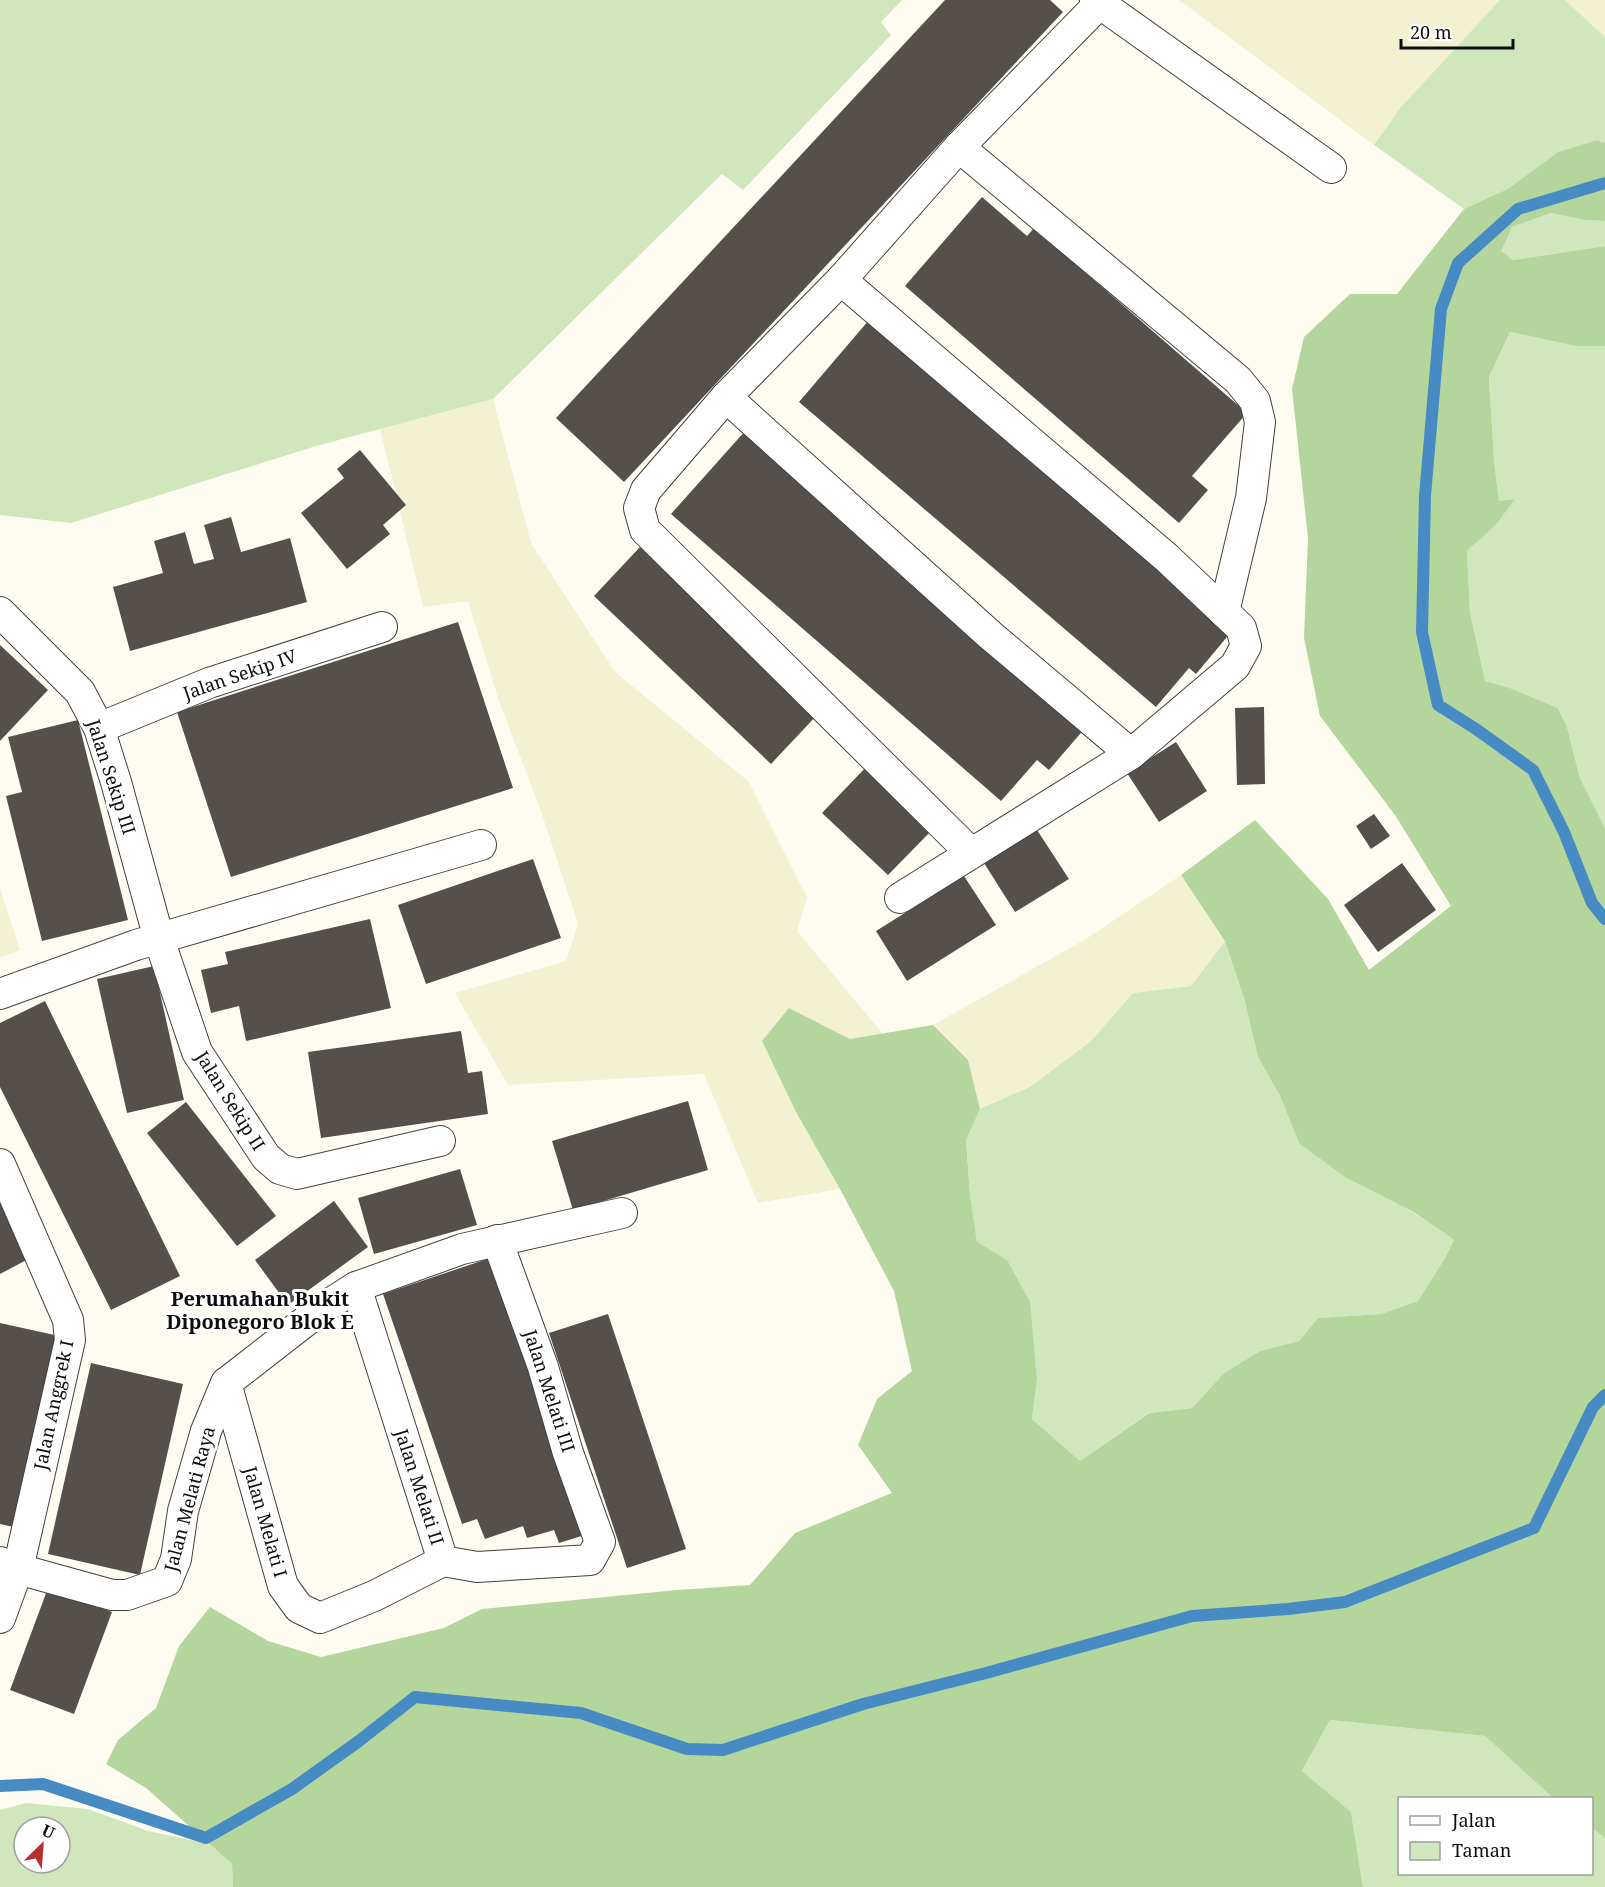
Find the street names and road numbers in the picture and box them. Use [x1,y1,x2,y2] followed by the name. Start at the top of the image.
[179,643,301,705] street label: Jalan Sekip IV
[82,715,142,837] street label: Jalan Sekip III
[190,1045,271,1155] street label: Jalan Sekip II
[519,1325,581,1455] street label: Jalan Melati III
[27,1338,78,1473] street label: Jalan Anggrek I
[158,1423,220,1575] street label: Jalan Melati Raya
[390,1425,450,1548] street label: Jalan Melati II
[238,1463,293,1580] street label: Jalan Melati I

